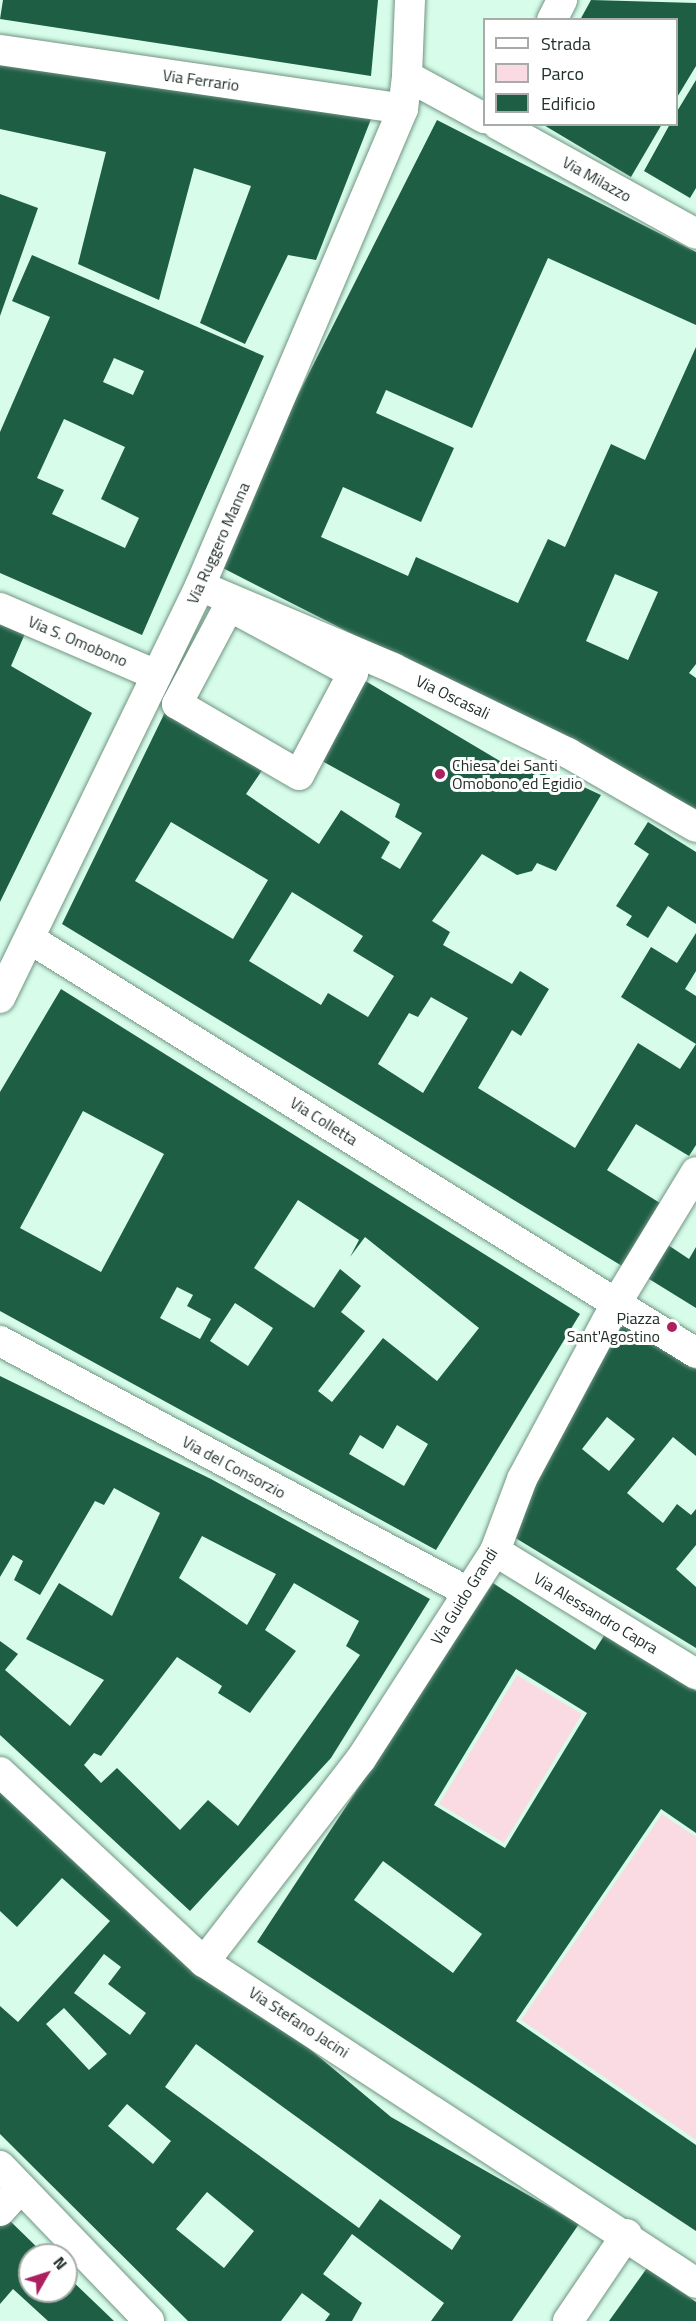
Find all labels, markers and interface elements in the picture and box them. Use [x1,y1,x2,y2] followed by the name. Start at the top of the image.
[483,18,678,126] legend
[541,30,591,57] text: Strada
[541,60,584,87] text: Parco
[161,65,241,95] street label: Via Ferrario
[541,90,595,117] text: Edificio
[559,152,635,206] street label: Via Milazzo
[183,479,253,607] street label: Via Ruggero Manna
[25,611,131,671] street label: Via S. Omobono
[413,671,493,723] street label: Via Oscasali
[452,755,583,793] place label: Chiesa dei Santi Omobono ed Egidio
[433,767,447,781] marker: Chiesa dei Santi Omobono ed Egidio
[287,1093,361,1149] street label: Via Colletta
[567,1308,660,1346] place label: Piazza Sant'Agostino
[665,1320,679,1334] marker: Piazza Sant'Agostino
[179,1432,289,1502] street label: Via del Consorzio
[427,1544,501,1648] street label: Via Guido Grandi
[530,1568,662,1658] street label: Via Alessandro Capra
[245,1982,353,2062] street label: Via Stefano Jacini
[18,2243,78,2303] north arrow
[48,2251,73,2275] text: N

